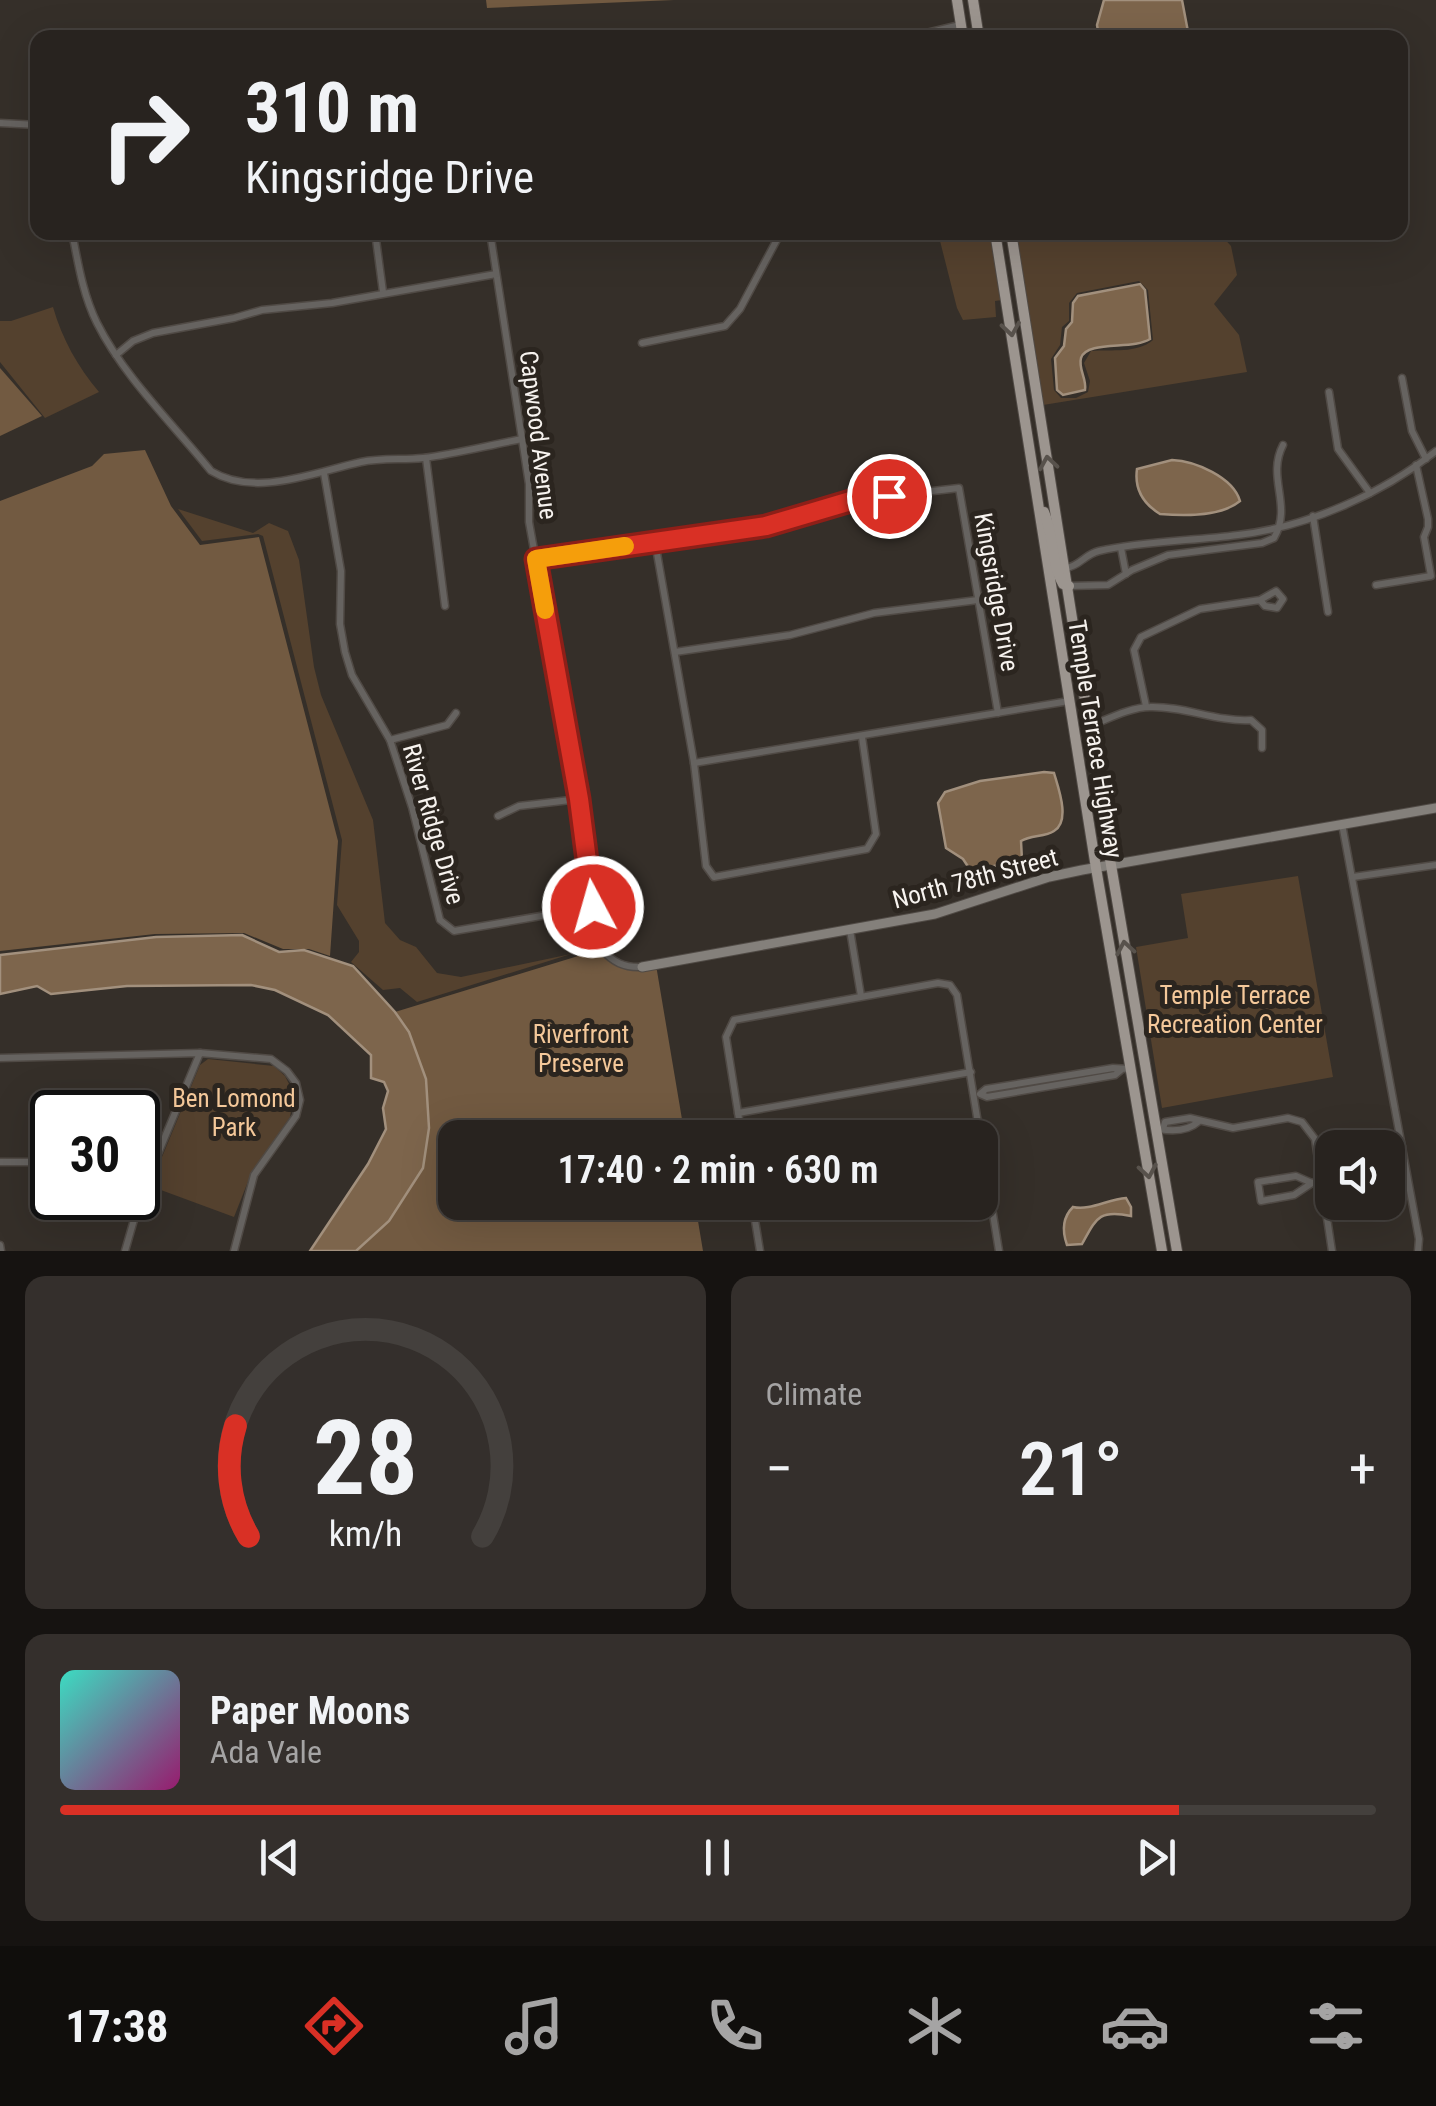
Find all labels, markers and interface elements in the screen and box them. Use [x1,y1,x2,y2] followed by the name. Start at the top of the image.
[245,67,419,149] text: 310 m
[80,70,210,200] icon: right
[245,151,534,204] text: Kingsridge Drive
[1000,320,1021,337] one-way arrow
[514,349,563,521] street label: Capwood Avenue
[847,454,932,539] pin
[1039,455,1060,472] one-way arrow
[862,469,917,524] icon: arrive
[968,510,1025,674] street label: Kingsridge Drive
[1062,618,1129,860] street label: Temple Terrace Highway
[397,741,470,908] street label: River Ridge Drive
[889,842,1061,914] street label: North 78th Street
[541,855,645,959] position arrow
[1115,940,1136,956] one-way arrow
[1147,981,1323,1039] park label: Temple Terrace Recreation Center
[533,1020,629,1078] park label: Riverfront Preserve
[172,1084,296,1142] park label: Ben Lomond Park
[30,1090,160,1220] speed limit sign: 30
[1315,1130,1405,1220] map controls
[1315,1130,1405,1220] button: sound
[558,1148,878,1192] text: 17:40 · 2 min · 630 m
[1137,1162,1158,1179] one-way arrow
[766,1375,862,1413] text: Climate
[313,1398,418,1519] text: 28
[1019,1425,1123,1513] text: 21°
[766,1437,793,1501] text: −
[1349,1437,1376,1501] text: +
[328,1513,402,1555] text: km/h
[210,1689,410,1733] text: Paper Moons
[210,1733,322,1771] text: Ada Vale
[252,1830,307,1885] icon: previous
[690,1830,745,1885] icon: pause
[1129,1830,1184,1885] icon: next
[299,1991,369,2061] icon: directions
[499,1991,569,2061] icon: music
[700,1991,770,2061] icon: phone
[900,1991,970,2061] icon: climate
[1100,1991,1170,2061] icon: car
[1301,1991,1371,2061] icon: filters
[65,2000,168,2053] text: 17:38

